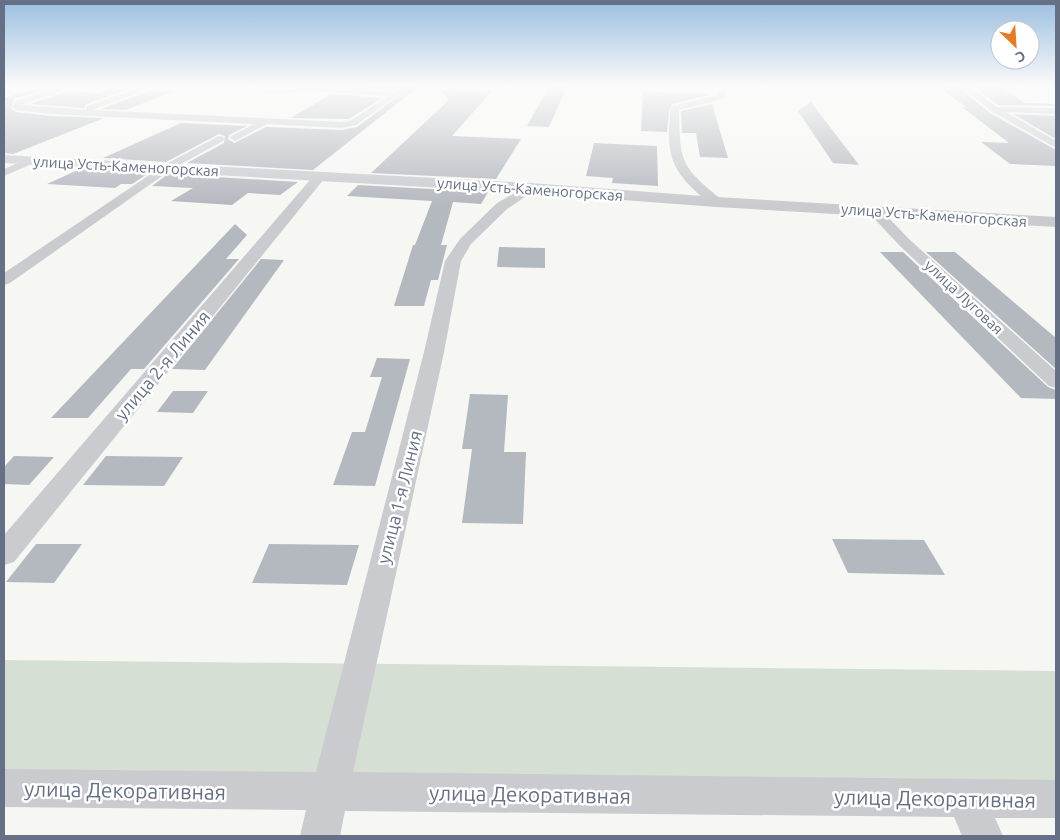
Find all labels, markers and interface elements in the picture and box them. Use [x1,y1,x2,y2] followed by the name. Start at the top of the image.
[990,20,1040,70] north arrow
[1013,48,1028,66] text: С
[33,153,219,179] street label: улица Усть-Каменогорская
[437,174,623,204] street label: улица Усть-Каменогорская
[841,200,1027,230] street label: улица Усть-Каменогорская
[921,256,1007,338] street label: улица Луговая
[110,306,214,424] street label: улица 2-я Линия
[373,428,425,566] street label: улица 1-я Линия
[24,776,226,804] street label: улица Декоративная
[429,780,631,808] street label: улица Декоративная
[834,784,1036,812] street label: улица Декоративная

